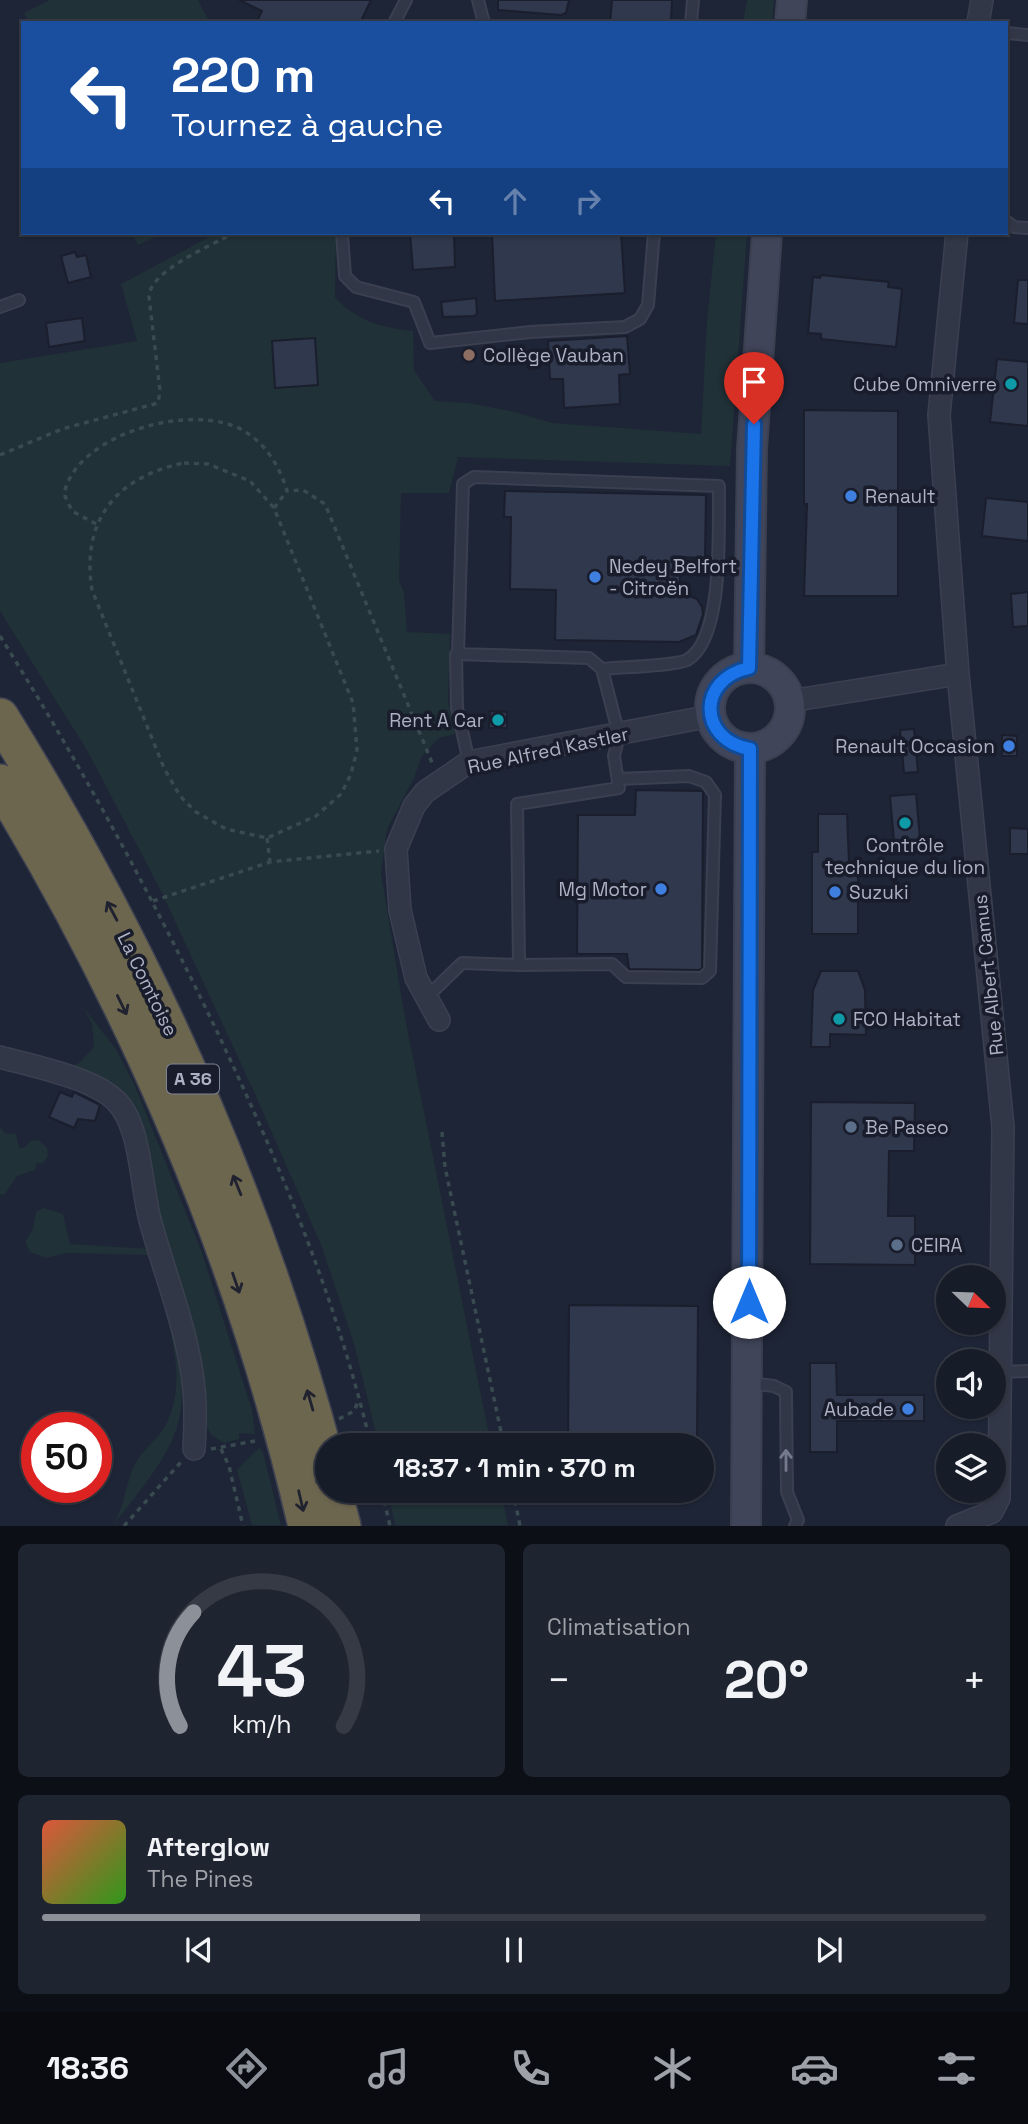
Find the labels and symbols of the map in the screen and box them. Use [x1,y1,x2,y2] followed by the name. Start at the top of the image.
[483,343,624,368] place label: Collège Vauban
[461,347,477,363] marker: Collège Vauban
[724,352,784,424] pin
[853,372,997,397] place label: Cube Omniverre
[1003,376,1019,392] marker: Cube Omniverre
[865,484,936,509] place label: Renault
[843,488,859,504] marker: Renault
[609,554,737,601] place label: Nedey Belfort - Citroën
[587,569,603,585] marker: Nedey Belfort - Citroën
[389,708,484,733] place label: Rent A Car
[490,712,506,728] marker: Rent A Car
[465,721,631,780] street label: Rue Alfred Kastler
[835,734,995,759] place label: Renault Occasion
[1001,738,1017,754] marker: Renault Occasion
[897,815,913,831] marker: Contrôle technique du lion
[825,833,985,880] place label: Contrôle technique du lion
[558,877,647,902] place label: Mg Motor
[849,880,909,905] place label: Suzuki
[653,881,669,897] marker: Mg Motor
[827,884,843,900] marker: Suzuki
[968,893,1009,1056] street label: Rue Albert Camus
[105,901,118,922] one-way arrow
[112,928,183,1040] street label: La Comtoise
[115,994,129,1015] one-way arrow
[853,1007,961,1032] place label: FCO Habitat
[831,1011,847,1027] marker: FCO Habitat
[167,1064,219,1094] road number: A 36
[865,1115,949,1140] place label: Be Paseo
[843,1119,859,1135] marker: Be Paseo
[230,1174,243,1196] one-way arrow
[911,1233,963,1258] place label: CEIRA
[889,1237,905,1253] marker: CEIRA
[712,1265,786,1339] position arrow
[936,1265,1006,1335] north arrow
[231,1271,243,1293] one-way arrow
[302,1390,315,1412] one-way arrow
[824,1397,894,1422] place label: Aubade
[900,1401,916,1417] marker: Aubade
[21,1412,112,1503] speed limit sign: 50
[780,1449,793,1472] one-way arrow
[295,1489,309,1512] one-way arrow

